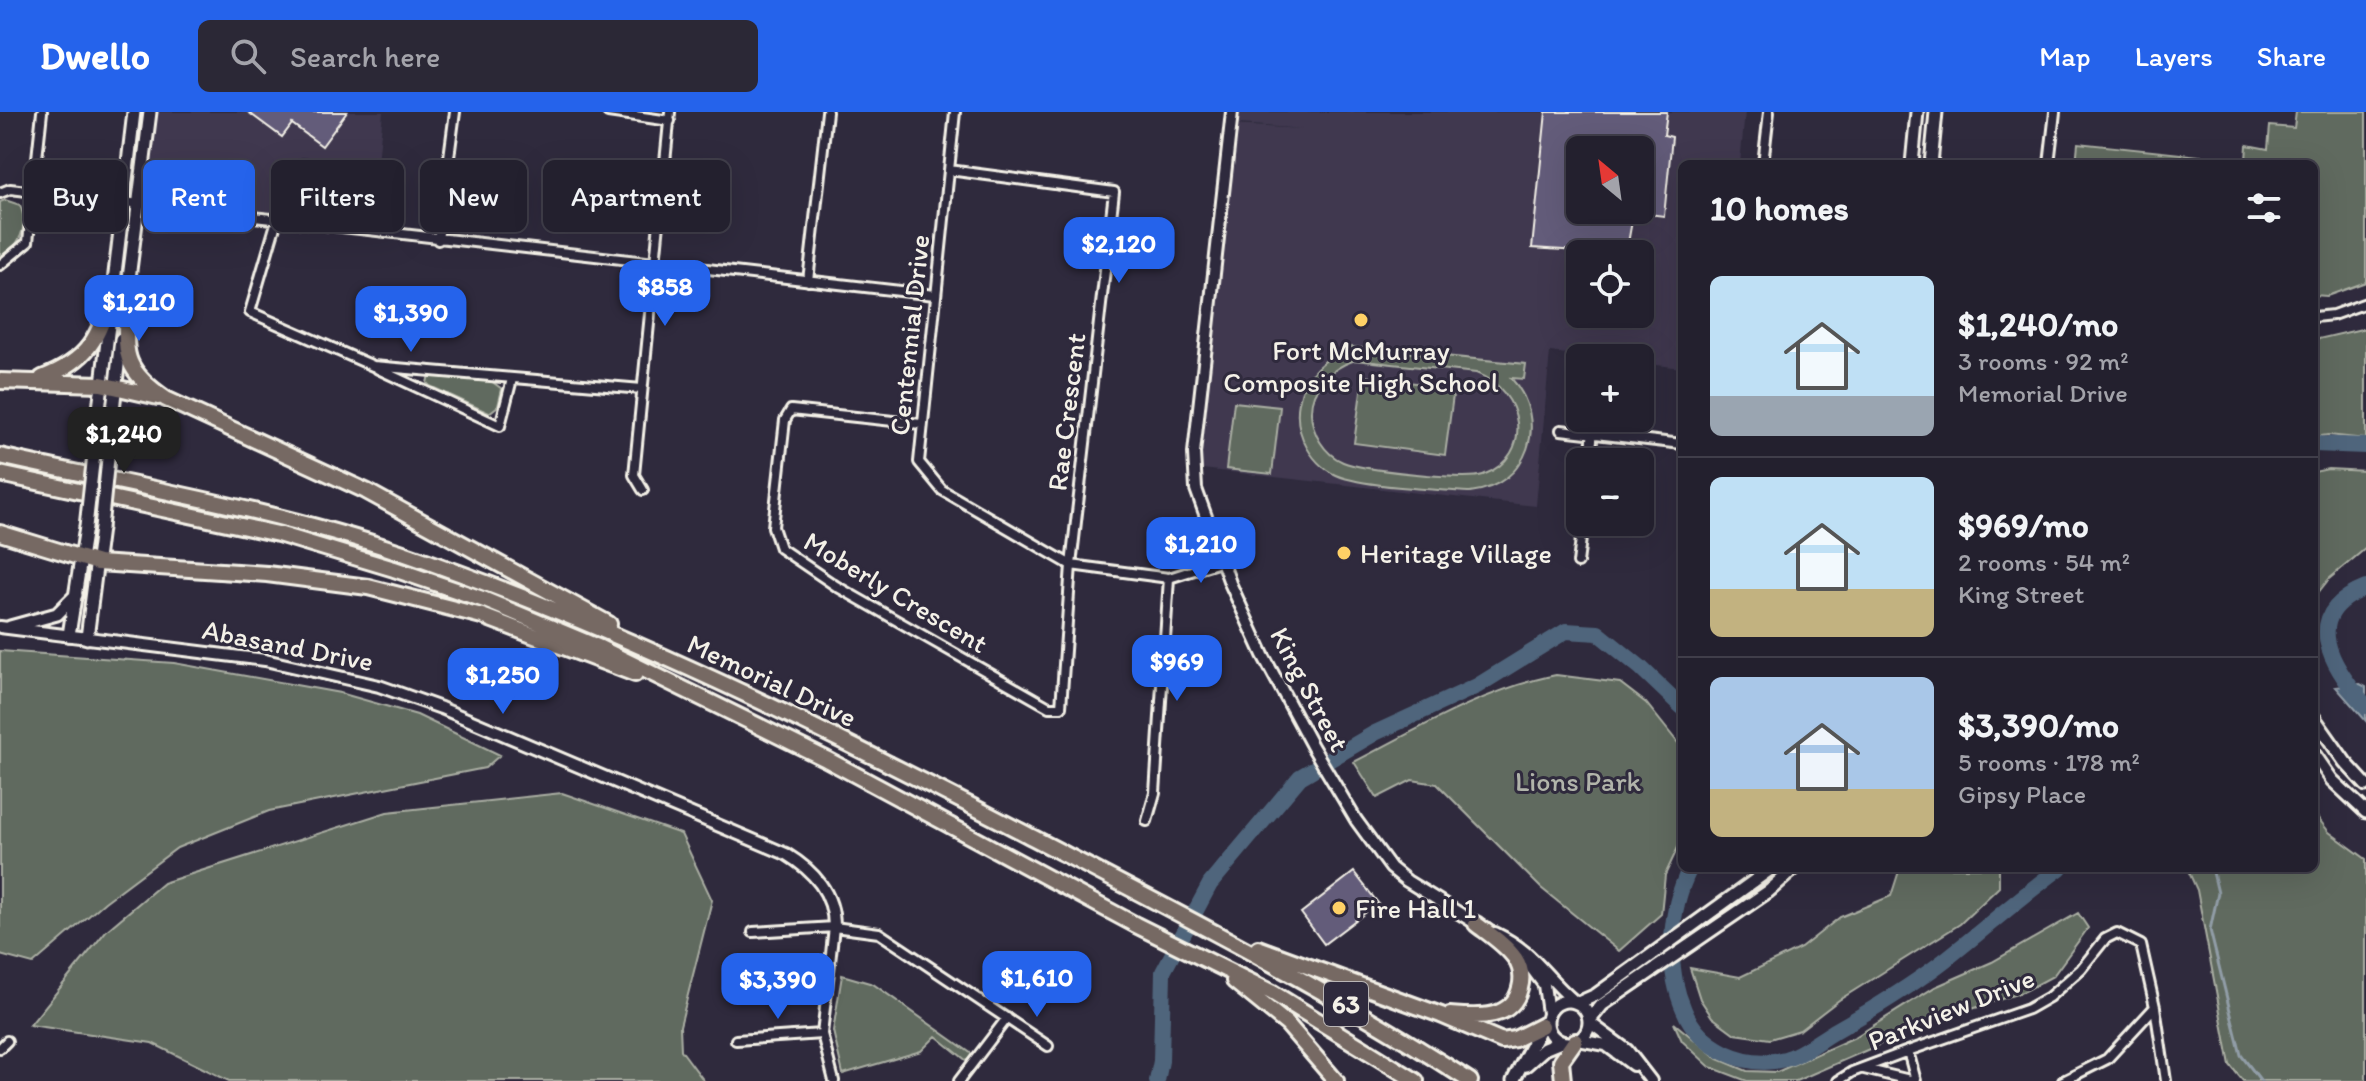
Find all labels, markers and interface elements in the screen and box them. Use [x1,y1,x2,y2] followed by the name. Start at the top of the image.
[198,20,758,92] search box
[40,33,150,79] text: Dwello
[226,34,270,78] icon: search
[290,38,440,75] text: Search here
[2039,39,2091,73] text: Map
[2135,39,2213,73] text: Layers
[2257,39,2326,73] text: Share
[1566,136,1654,224] north arrow
[1566,136,1654,536] map controls
[24,160,127,232] chip: Buy
[143,160,255,232] chip: Rent
[271,160,404,232] chip: Filters
[420,160,527,232] chip: New
[543,160,730,232] chip: Apartment
[2242,186,2286,230] icon: filters
[1710,188,1849,229] text: 10 homes
[1054,217,1184,285] pin: $2,120
[1082,227,1156,259] text: $2,120
[882,233,936,437] street label: Centennial Drive
[1566,240,1654,328] button: locate
[618,260,712,328] pin: $858
[637,270,693,302] text: $858
[74,275,204,343] pin: $1,210
[102,285,176,317] text: $1,210
[346,286,476,354] pin: $1,390
[373,296,449,328] text: $1,390
[1958,304,2118,345] text: $1,240/mo
[1774,308,1870,404] icon: home
[1352,311,1370,329] marker: Fort McMurray Composite High School
[1039,331,1093,493] street label: Rae Crescent
[1223,333,1499,399] place label: Fort McMurray Composite High School
[1566,344,1654,432] button: +
[1958,345,2129,377] text: 3 rooms · 92 m²
[1958,377,2128,409] text: Memorial Drive
[59,407,189,475] pin: $1,240
[86,417,162,449] text: $1,240
[1566,448,1654,536] button: −
[1958,505,2089,546] text: $969/mo
[1774,509,1870,605] icon: home
[1136,517,1266,585] pin: $1,210
[798,524,994,660] street label: Moberly Crescent
[1164,527,1238,559] text: $1,210
[1360,536,1552,570] place label: Heritage Village
[1335,544,1353,562] marker: Heritage Village
[1958,546,2130,578] text: 2 rooms · 54 m²
[1958,578,2084,610] text: King Street
[200,612,376,678] street label: Abasand Drive
[1263,621,1357,757] street label: King Street
[682,626,862,734] street label: Memorial Drive
[1130,635,1224,703] pin: $969
[1150,645,1204,677] text: $969
[438,648,568,716] pin: $1,250
[466,658,540,690] text: $1,250
[1958,705,2119,746] text: $3,390/mo
[1774,709,1870,805] icon: home
[1958,746,2140,778] text: 5 rooms · 178 m²
[1515,764,1642,798] park label: Lions Park
[1958,778,2086,810] text: Gipsy Place
[1355,891,1476,925] place label: Fire Hall 1
[1330,899,1348,917] marker: Fire Hall 1
[972,951,1102,1019] pin: $1,610
[713,953,843,1021] pin: $3,390
[1863,960,2039,1058] street label: Parkview Drive
[1000,961,1074,993] text: $1,610
[739,963,817,995] text: $3,390
[1324,982,1368,1026] road number: 63

